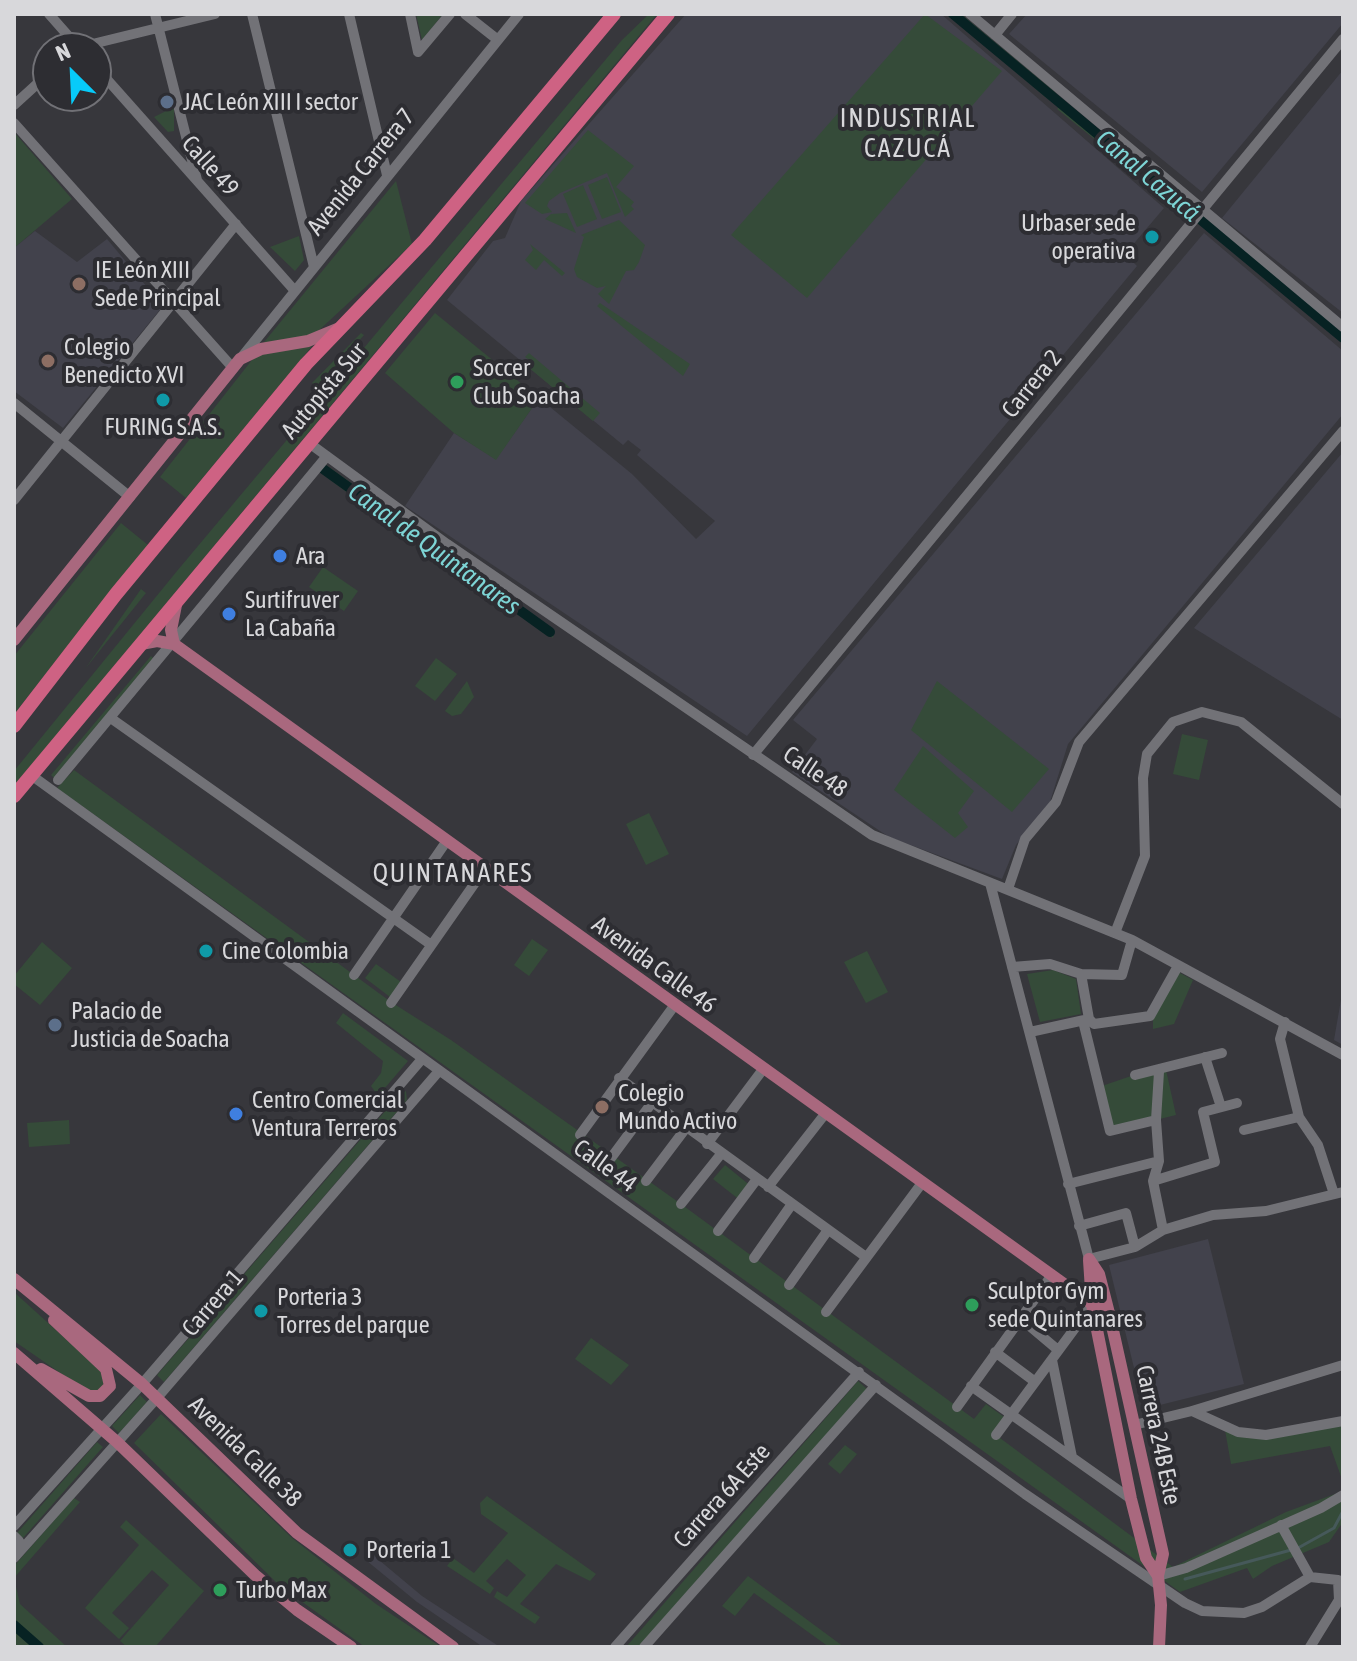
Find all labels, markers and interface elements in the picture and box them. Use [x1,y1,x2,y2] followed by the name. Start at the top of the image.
[32,32,112,112] north arrow
[52,37,74,66] text: N
[183,88,358,116] place label: JAC León XIII I sector
[158,93,176,111] marker: JAC León XIII I sector
[301,103,421,241] street label: Avenida Carrera 7
[840,103,976,164] district label: INDUSTRIAL CAZUCÁ
[1090,123,1206,229] water label: Canal Cazucá
[175,130,245,202] street label: Calle 49
[1021,209,1136,265] place label: Urbaser sede operativa
[1143,228,1161,246] marker: Urbaser sede operativa
[95,256,221,312] place label: IE León XIII Sede Principal
[70,275,88,293] marker: IE León XIII Sede Principal
[64,333,184,389] place label: Colegio Benedicto XVI
[275,337,373,445] street label: Autopista Sur
[996,344,1068,424] street label: Carrera 2
[39,352,57,370] marker: Colegio Benedicto XVI
[473,354,581,410] place label: Soccer Club Soacha
[448,373,466,391] marker: Soccer Club Soacha
[154,391,172,409] marker: FURING S.A.S.
[105,413,221,441] place label: FURING S.A.S.
[342,476,526,622] water label: Canal de Quintanares
[296,542,326,570] place label: Ara
[271,547,289,565] marker: Ara
[245,586,339,642] place label: Surtifruver La Cabaña
[220,605,238,623] marker: Surtifruver La Cabaña
[777,740,853,804] street label: Calle 48
[373,858,533,890] district label: QUINTANARES
[586,910,722,1020] street label: Avenida Calle 46
[222,937,349,965] place label: Cine Colombia
[197,942,215,960] marker: Cine Colombia
[71,997,230,1053] place label: Palacio de Justicia de Soacha
[46,1016,64,1034] marker: Palacio de Justicia de Soacha
[618,1079,737,1135] place label: Colegio Mundo Activo
[252,1086,403,1142] place label: Centro Comercial Ventura Terreros
[593,1098,611,1116] marker: Colegio Mundo Activo
[227,1105,245,1123] marker: Centro Comercial Ventura Terreros
[568,1133,642,1199] street label: Calle 44
[176,1264,250,1342] street label: Carrera 1
[988,1277,1143,1333] place label: Sculptor Gym sede Quintanares
[277,1283,430,1339] place label: Porteria 3 Torres del parque
[963,1296,981,1314] marker: Sculptor Gym sede Quintanares
[252,1302,270,1320] marker: Porteria 3 Torres del parque
[1129,1363,1187,1507] street label: Carrera 24B Este
[182,1391,308,1513] street label: Avenida Calle 38
[668,1438,776,1554] street label: Carrera 6A Este
[366,1536,452,1564] place label: Porteria 1
[341,1541,359,1559] marker: Porteria 1
[236,1576,327,1604] place label: Turbo Max
[211,1581,229,1599] marker: Turbo Max

